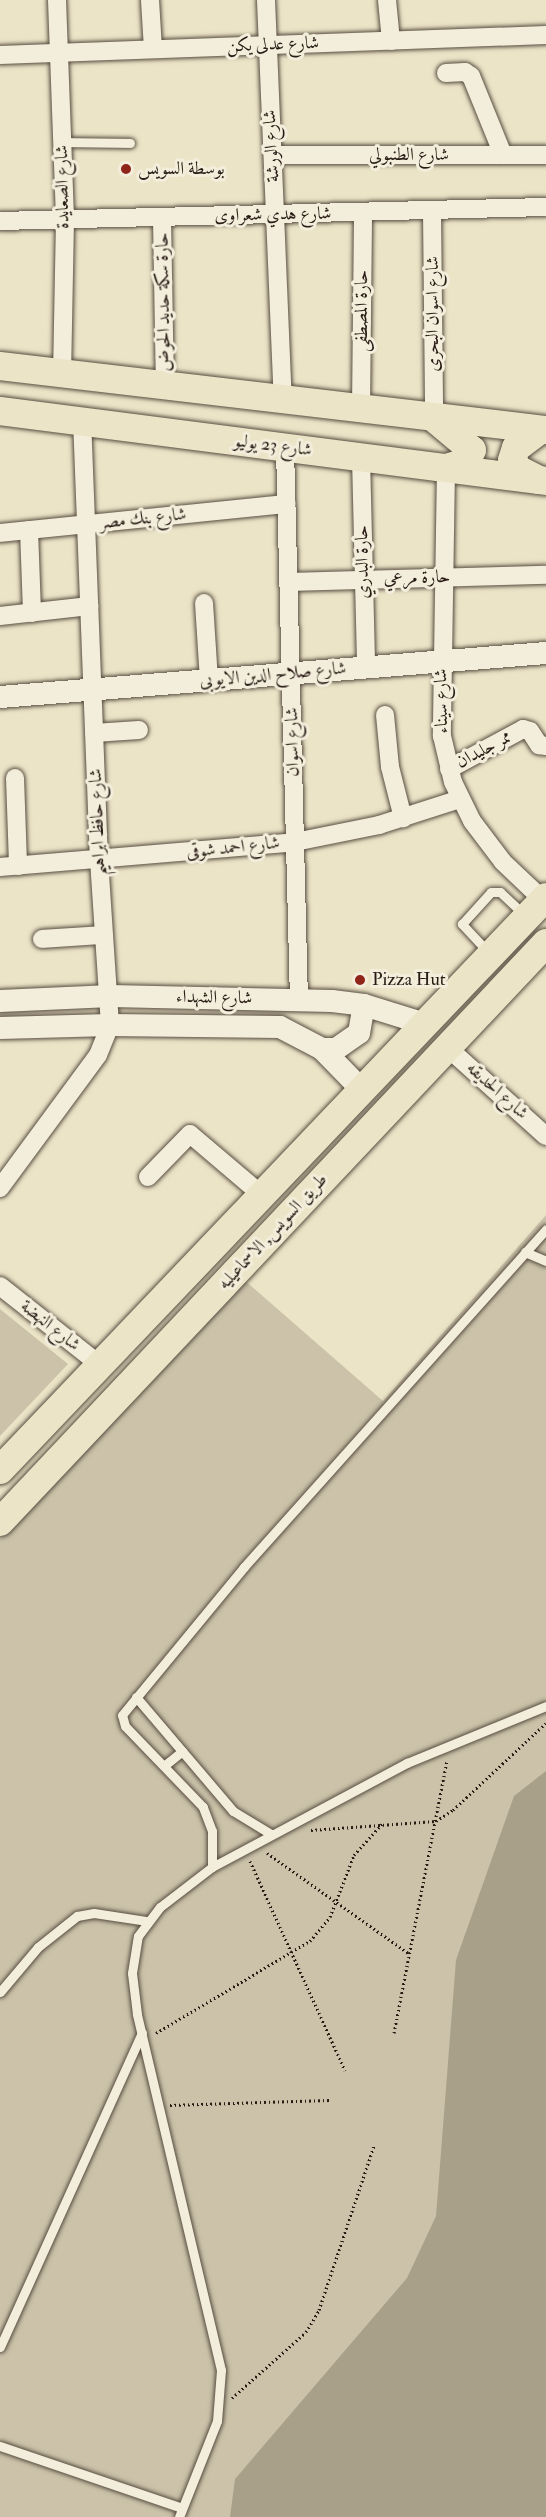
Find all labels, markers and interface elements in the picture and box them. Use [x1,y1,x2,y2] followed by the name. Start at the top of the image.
[226,33,320,57] street label: شارع عدلى يكن
[259,109,285,183] street label: شارع الورشة
[369,144,449,166] street label: شارع الطنبولي
[51,145,75,229] street label: شارع الصعايدة
[138,158,225,180] place label: بوسطة السويس
[119,162,133,176] marker: بوسطة السويس
[214,203,332,227] street label: شارع هدي شعراوى
[152,232,176,372] street label: حارة سكة حديد الحوض
[422,256,444,372] street label: شارع اسوان البحرى
[351,270,373,352] street label: حارة المصطفى
[233,431,313,461] street label: شارع 23 يوليو
[98,504,188,534] street label: شارع بنك مصر
[352,525,374,599] street label: حارة البدري
[383,567,451,589] street label: حارة مرعي
[199,658,347,692] street label: شارع صلاح الدين الايوبى
[431,668,453,734] street label: شارع سيناء
[282,707,304,777] street label: شارع اسوان
[453,726,515,774] street label: ممر جليدان
[85,768,111,876] street label: شارع حافظ ابراهيم
[185,832,281,864] street label: شارع احمد شوقى
[372,969,446,991] place label: Pizza Hut
[353,973,367,987] marker: Pizza Hut
[176,987,252,1009] street label: شارع الشهداء
[462,1058,532,1124] street label: شارع الحديقه
[214,1169,332,1295] street label: طريق السويس, الاسماعيليه
[16,1296,84,1356] street label: شارع النهضة

